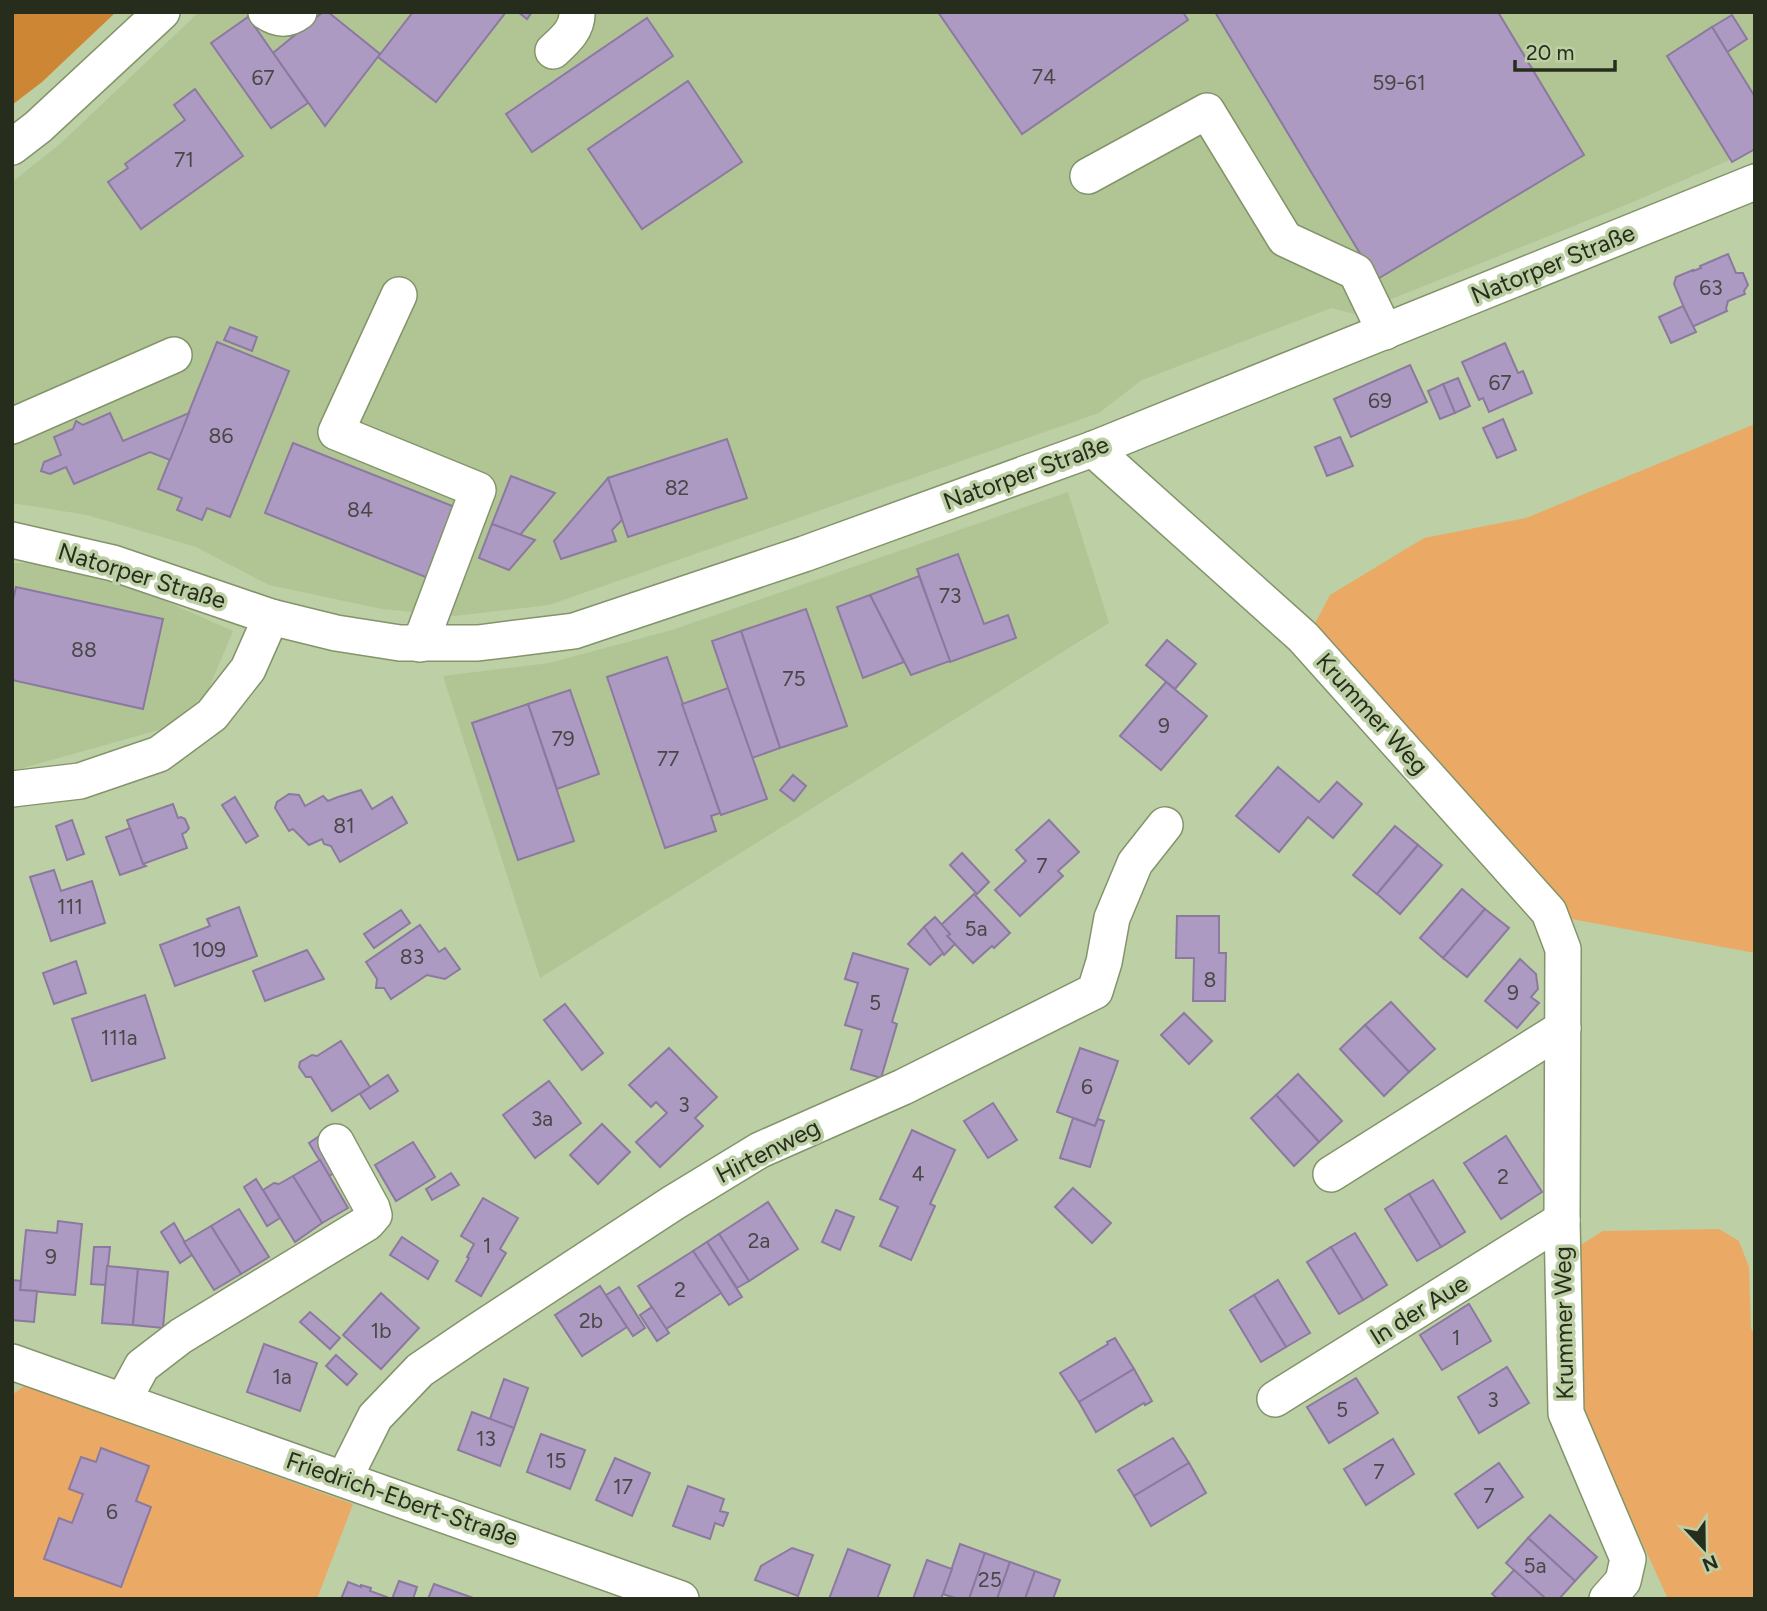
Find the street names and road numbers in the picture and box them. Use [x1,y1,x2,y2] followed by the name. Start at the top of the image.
[1467,218,1639,310] street label: Natorper Straße
[939,429,1113,516] street label: Natorper Straße
[55,536,230,615] street label: Natorper Straße
[1310,647,1434,780] street label: Krummer Weg
[711,1112,825,1189] street label: Hirtenweg
[1548,1246,1579,1400] street label: Krummer Weg
[1365,1268,1473,1351] street label: In der Aue
[283,1445,522,1552] street label: Friedrich-Ebert-Straße

